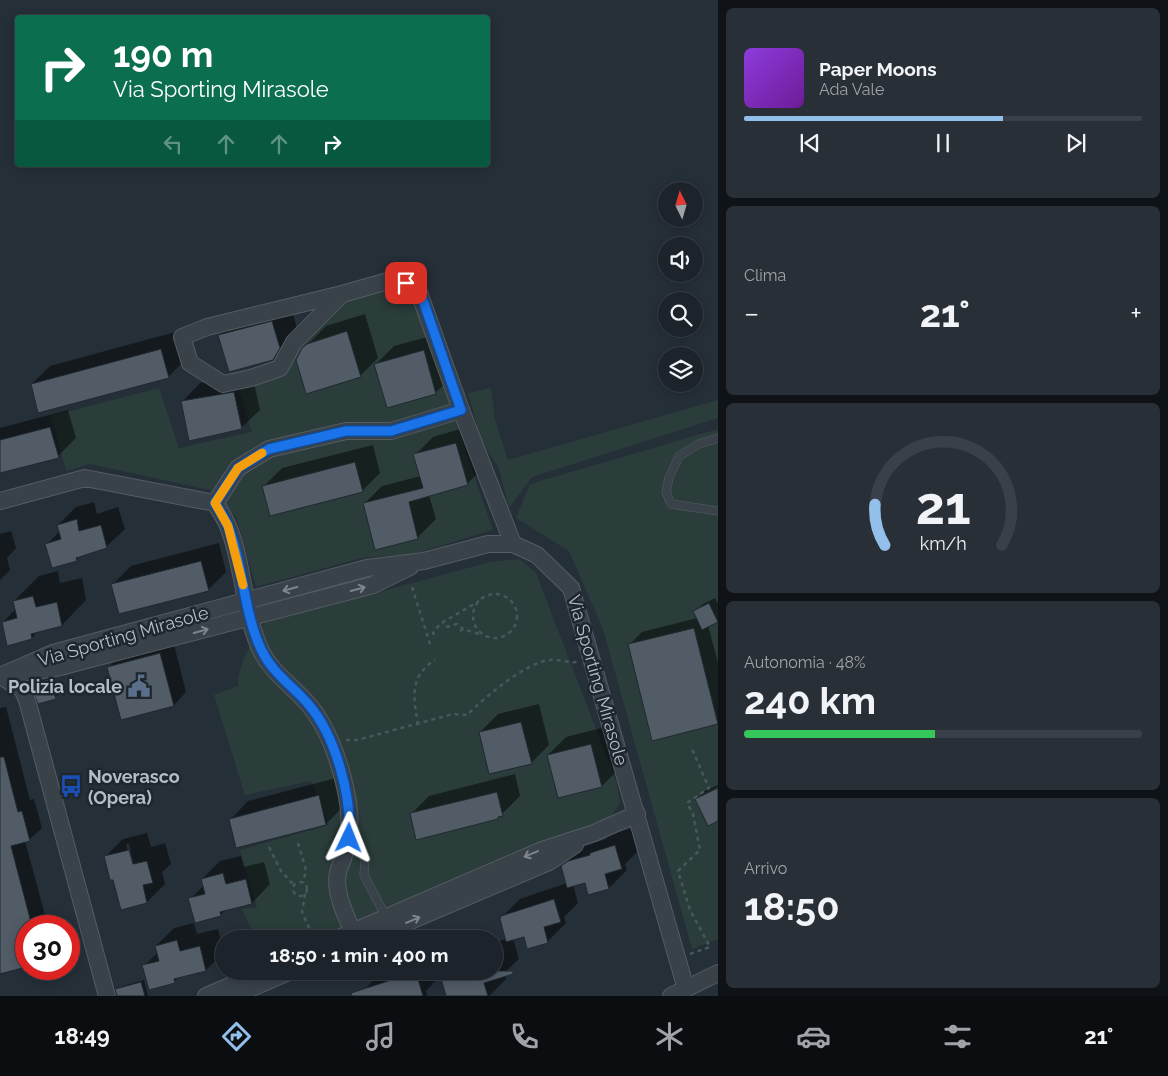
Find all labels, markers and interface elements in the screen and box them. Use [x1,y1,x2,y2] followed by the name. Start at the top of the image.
[113,34,213,75] text: 190 m
[30,35,95,100] icon: right
[819,58,937,80] text: Paper Moons
[113,76,329,102] text: Via Sporting Mirasole
[819,80,884,99] text: Ada Vale
[796,129,824,157] icon: previous
[929,129,957,157] icon: pause
[1062,129,1090,157] icon: next
[159,130,187,158] icon: left
[212,130,240,158] icon: ahead
[265,130,293,158] icon: ahead
[318,130,346,158] icon: right
[658,182,702,228] north arrow
[658,182,703,392] map controls
[658,237,703,282] button: sound
[385,262,427,304] pin
[744,266,786,285] text: Clima
[392,269,420,297] icon: arrive
[920,291,970,336] text: 21°
[658,292,703,337] button: search
[744,297,759,330] text: −
[1130,297,1142,330] text: +
[658,347,703,392] button: layers
[915,475,971,536] text: 21
[919,533,967,554] text: km/h
[283,584,299,594] one-way arrow
[350,584,366,593] one-way arrow
[564,592,633,768] street label: Via Sporting Mirasole
[35,601,211,670] street label: Via Sporting Mirasole
[192,626,208,635] one-way arrow
[744,653,865,672] text: Autonomia · 48%
[126,673,152,699] public building icon: Polizia locale
[8,676,122,697] place label: Polizia locale
[744,678,876,723] text: 240 km
[88,766,180,808] place label: Noverasco (Opera)
[58,773,84,799] bus stop icon: Noverasco (Opera)
[322,811,374,863] position arrow
[524,850,539,860] one-way arrow
[744,859,787,878] text: Arrivo
[744,884,840,929] text: 18:50
[405,914,420,924] one-way arrow
[15,915,80,980] speed limit sign: 30
[270,944,448,966] text: 18:50 · 1 min · 400 m
[219,1019,254,1054] icon: directions
[363,1019,398,1054] icon: music
[507,1019,542,1054] icon: phone
[652,1019,687,1054] icon: climate
[796,1019,831,1054] icon: car
[940,1019,975,1054] icon: filters
[55,1023,110,1049] text: 18:49
[1084,1023,1113,1049] text: 21°

